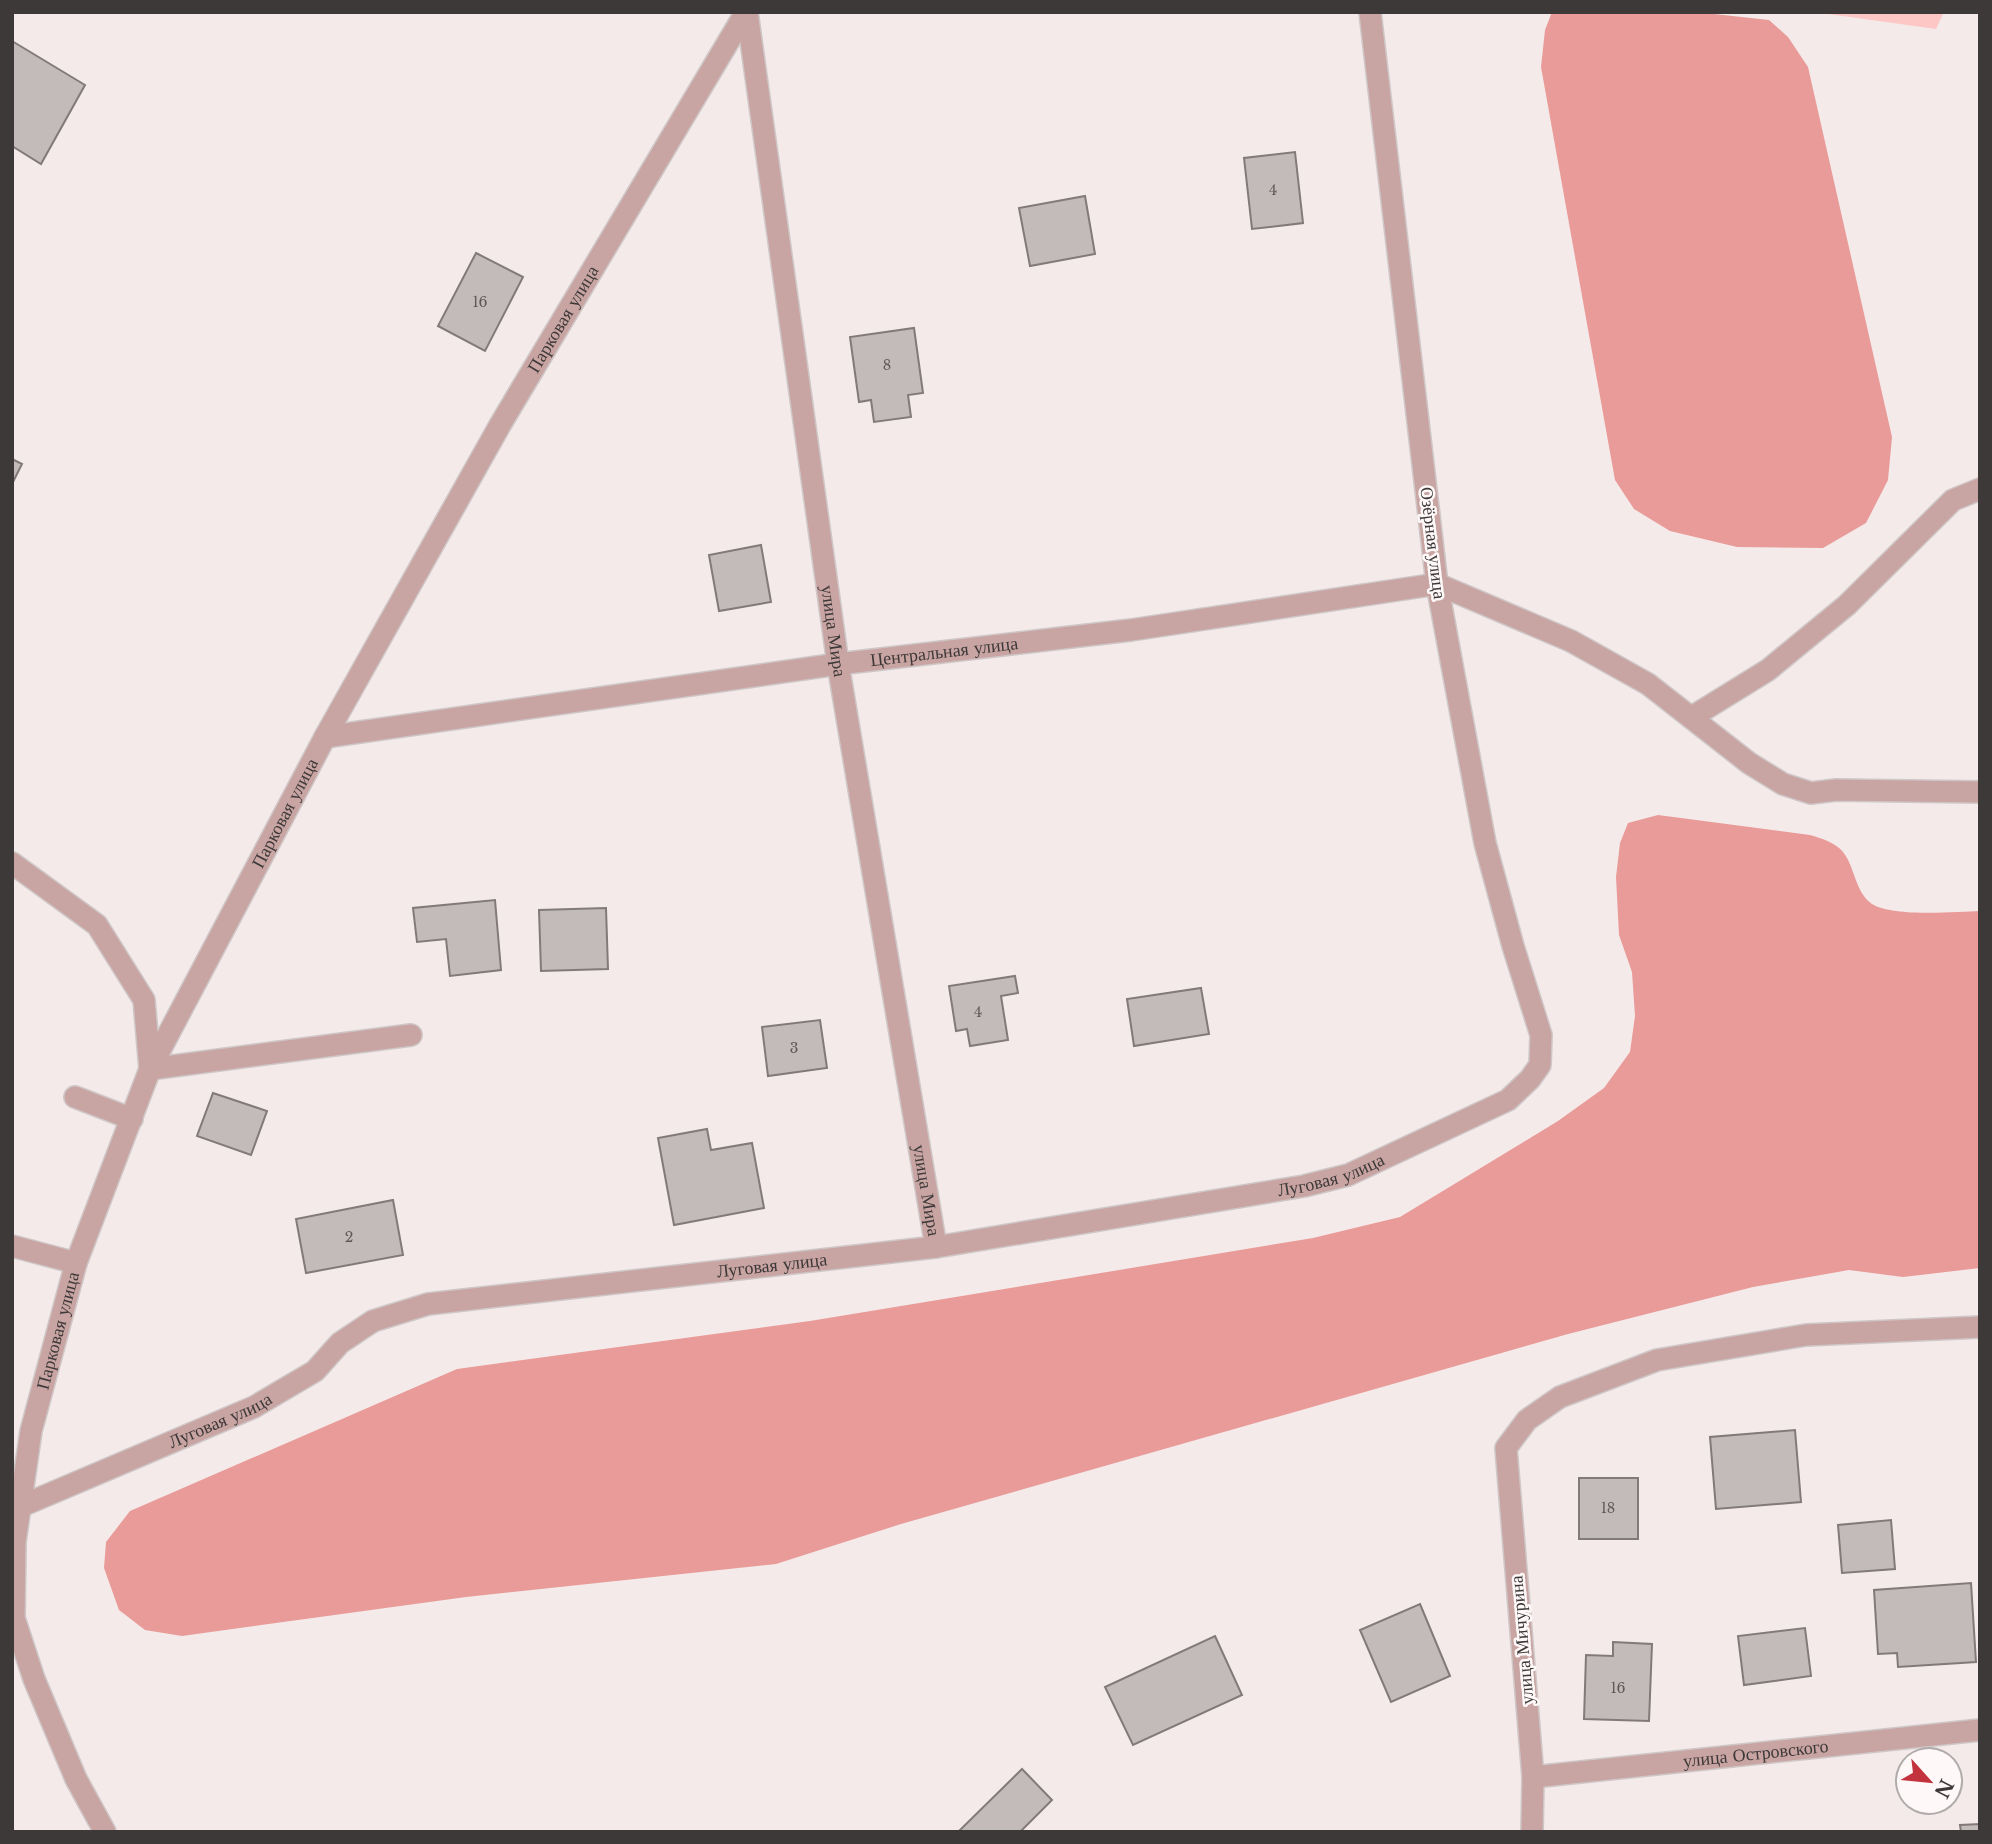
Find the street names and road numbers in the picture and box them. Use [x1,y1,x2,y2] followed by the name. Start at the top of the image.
[523,262,603,377] street label: Парковая улица
[1415,486,1451,600] street label: Озёрная улица
[816,584,851,678] street label: улица Мира
[869,632,1019,671] street label: Центральная улица
[247,754,323,872] street label: Парковая улица
[908,1143,945,1238] street label: улица Мира
[1276,1149,1388,1201] street label: Луговая улица
[716,1248,828,1283] street label: Луговая улица
[32,1269,84,1392] street label: Парковая улица
[165,1388,276,1453] street label: Луговая улица
[1505,1575,1539,1705] street label: улица Мичурина
[1682,1735,1829,1772] street label: улица Островского

